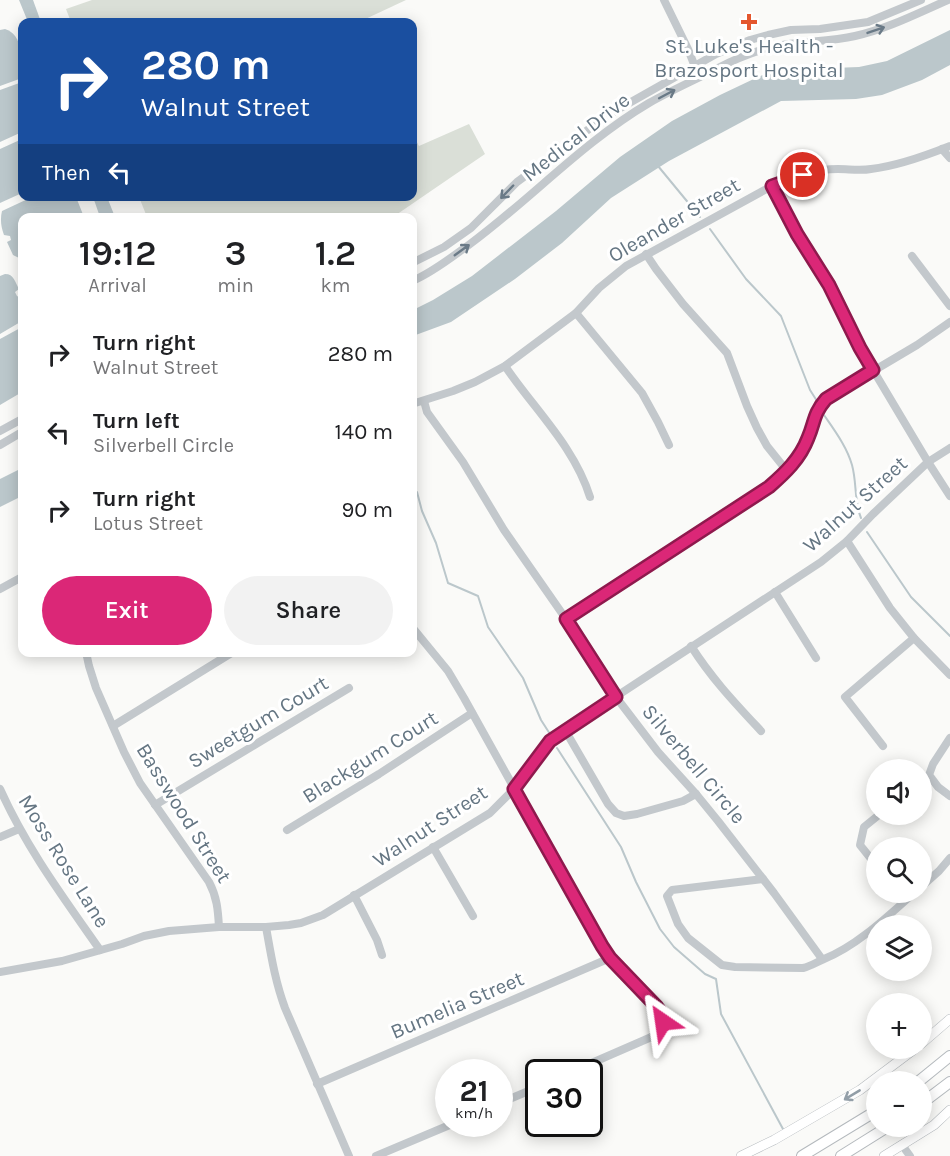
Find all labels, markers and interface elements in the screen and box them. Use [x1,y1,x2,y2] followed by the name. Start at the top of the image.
[740,13,758,31] marker: St. Luke's Health - Brazosport Hospital
[866,23,885,34] one-way arrow
[654,34,844,82] place label: St. Luke's Health - Brazosport Hospital
[141,40,271,90] text: 280 m
[42,42,120,120] icon: right
[518,88,634,186] street label: Medical Drive
[658,88,675,100] one-way arrow
[141,91,310,123] text: Walnut Street
[777,149,828,200] pin
[103,156,136,189] icon: left
[786,158,819,191] icon: arrive
[42,160,91,186] text: Then
[604,173,744,267] street label: Oleander Street
[500,184,515,199] one-way arrow
[79,232,156,274] text: 19:12
[225,232,247,274] text: 3
[315,232,356,274] text: 1.2
[454,244,470,256] one-way arrow
[88,274,147,297] text: Arrival
[217,274,254,297] text: min
[320,274,350,297] text: km
[93,330,196,356] text: Turn right
[42,338,75,371] icon: right
[328,341,393,367] text: 280 m
[93,356,218,379] text: Walnut Street
[93,408,180,434] text: Turn left
[42,416,75,449] icon: left
[335,419,393,445] text: 140 m
[93,434,234,457] text: Silverbell Circle
[798,451,912,557] street label: Walnut Street
[93,486,196,512] text: Turn right
[42,494,75,527] icon: right
[341,497,393,523] text: 90 m
[93,512,203,535] text: Lotus Street
[42,576,212,645] button: Exit
[224,576,393,645] button: Share
[184,671,332,773] street label: Sweetgum Court
[637,700,751,828] street label: Silverbell Circle
[298,706,442,808] street label: Blackgum Court
[131,739,237,887] street label: Basswood Street
[866,759,932,1137] map controls
[866,759,932,825] button: sound
[368,780,492,872] street label: Walnut Street
[13,790,115,932] street label: Moss Rose Lane
[866,837,932,903] button: search
[866,915,932,981] button: layers
[387,966,527,1044] street label: Bumelia Street
[631,990,695,1054] position arrow
[866,993,932,1059] button: +
[525,1059,603,1137] speed limit sign: 30
[866,1071,932,1137] button: −
[460,1073,488,1109] text: 21
[844,1089,861,1101] one-way arrow
[455,1104,493,1122] text: km/h

